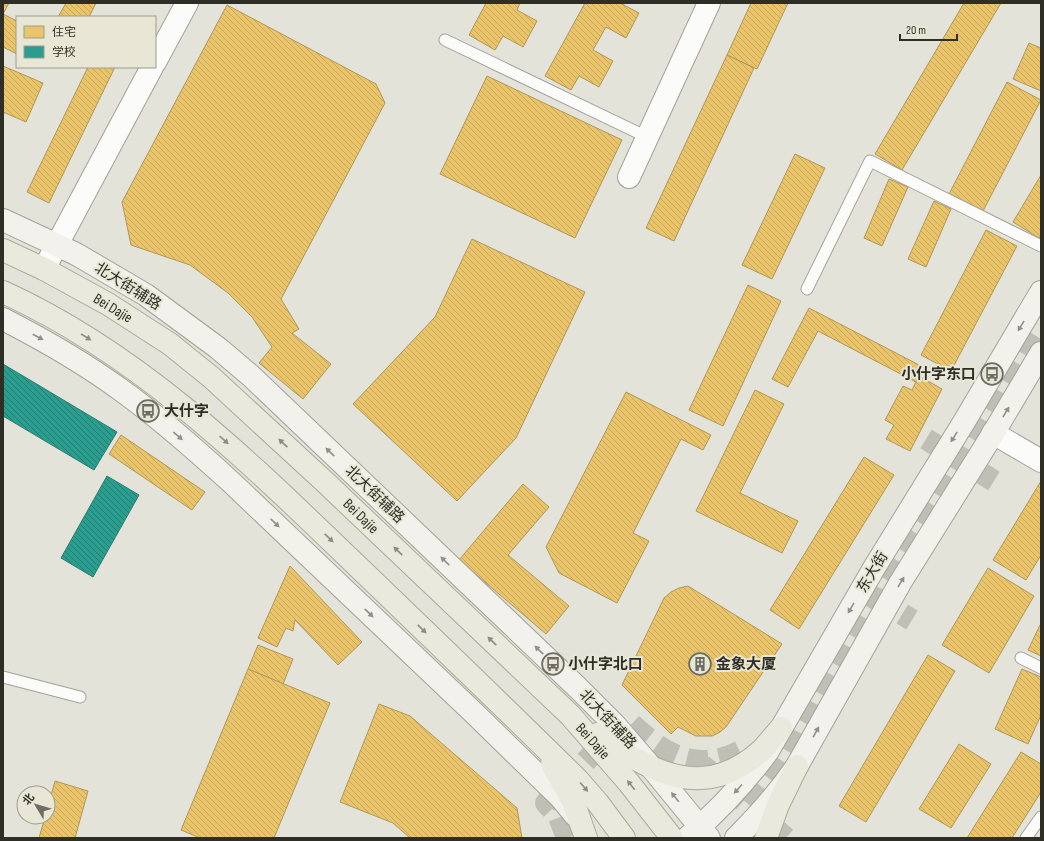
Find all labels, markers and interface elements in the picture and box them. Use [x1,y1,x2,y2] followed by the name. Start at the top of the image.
[16,16,156,68] legend
[900,16,957,42] scale bar
[906,23,926,38] text: 20 m
[52,25,76,40] text: 住宅
[52,45,76,60] text: 学校
[91,258,165,314] street label: 北大街辅路
[90,289,136,328] street label: Bei Dajie
[1018,320,1025,332] one-way arrow
[81,333,91,341] one-way arrow
[32,334,43,340] one-way arrow
[979,361,1005,387] bus stop icon: 小什字东口
[901,365,976,384] place label: 小什字东口
[135,398,161,424] bus stop icon: 大什字
[164,402,209,421] place label: 大什字
[1002,406,1009,418] one-way arrow
[173,431,184,440] one-way arrow
[951,431,958,443] one-way arrow
[219,436,229,445] one-way arrow
[278,438,288,447] one-way arrow
[325,447,335,457] one-way arrow
[341,461,408,527] street label: 北大街辅路
[339,495,383,538] street label: Bei Dajie
[270,518,279,527] one-way arrow
[324,534,334,543] one-way arrow
[393,547,403,556] one-way arrow
[853,548,892,596] street label: 东大街
[440,556,450,566] one-way arrow
[897,576,904,588] one-way arrow
[847,602,854,614] one-way arrow
[364,608,374,617] one-way arrow
[418,624,427,633] one-way arrow
[487,636,497,646] one-way arrow
[534,646,544,655] one-way arrow
[540,651,566,677] bus stop icon: 小什字北口
[687,651,713,677] building icon: 金象大厦
[568,655,643,674] place label: 小什字北口
[716,655,776,674] place label: 金象大厦
[575,685,640,753] street label: 北大街辅路
[571,719,614,763] street label: Bei Dajie
[812,726,819,738] one-way arrow
[627,779,635,790] one-way arrow
[579,781,588,792] one-way arrow
[733,784,742,794] one-way arrow
[16,785,56,825] north arrow
[20,791,37,807] text: 北
[671,791,679,802] one-way arrow

